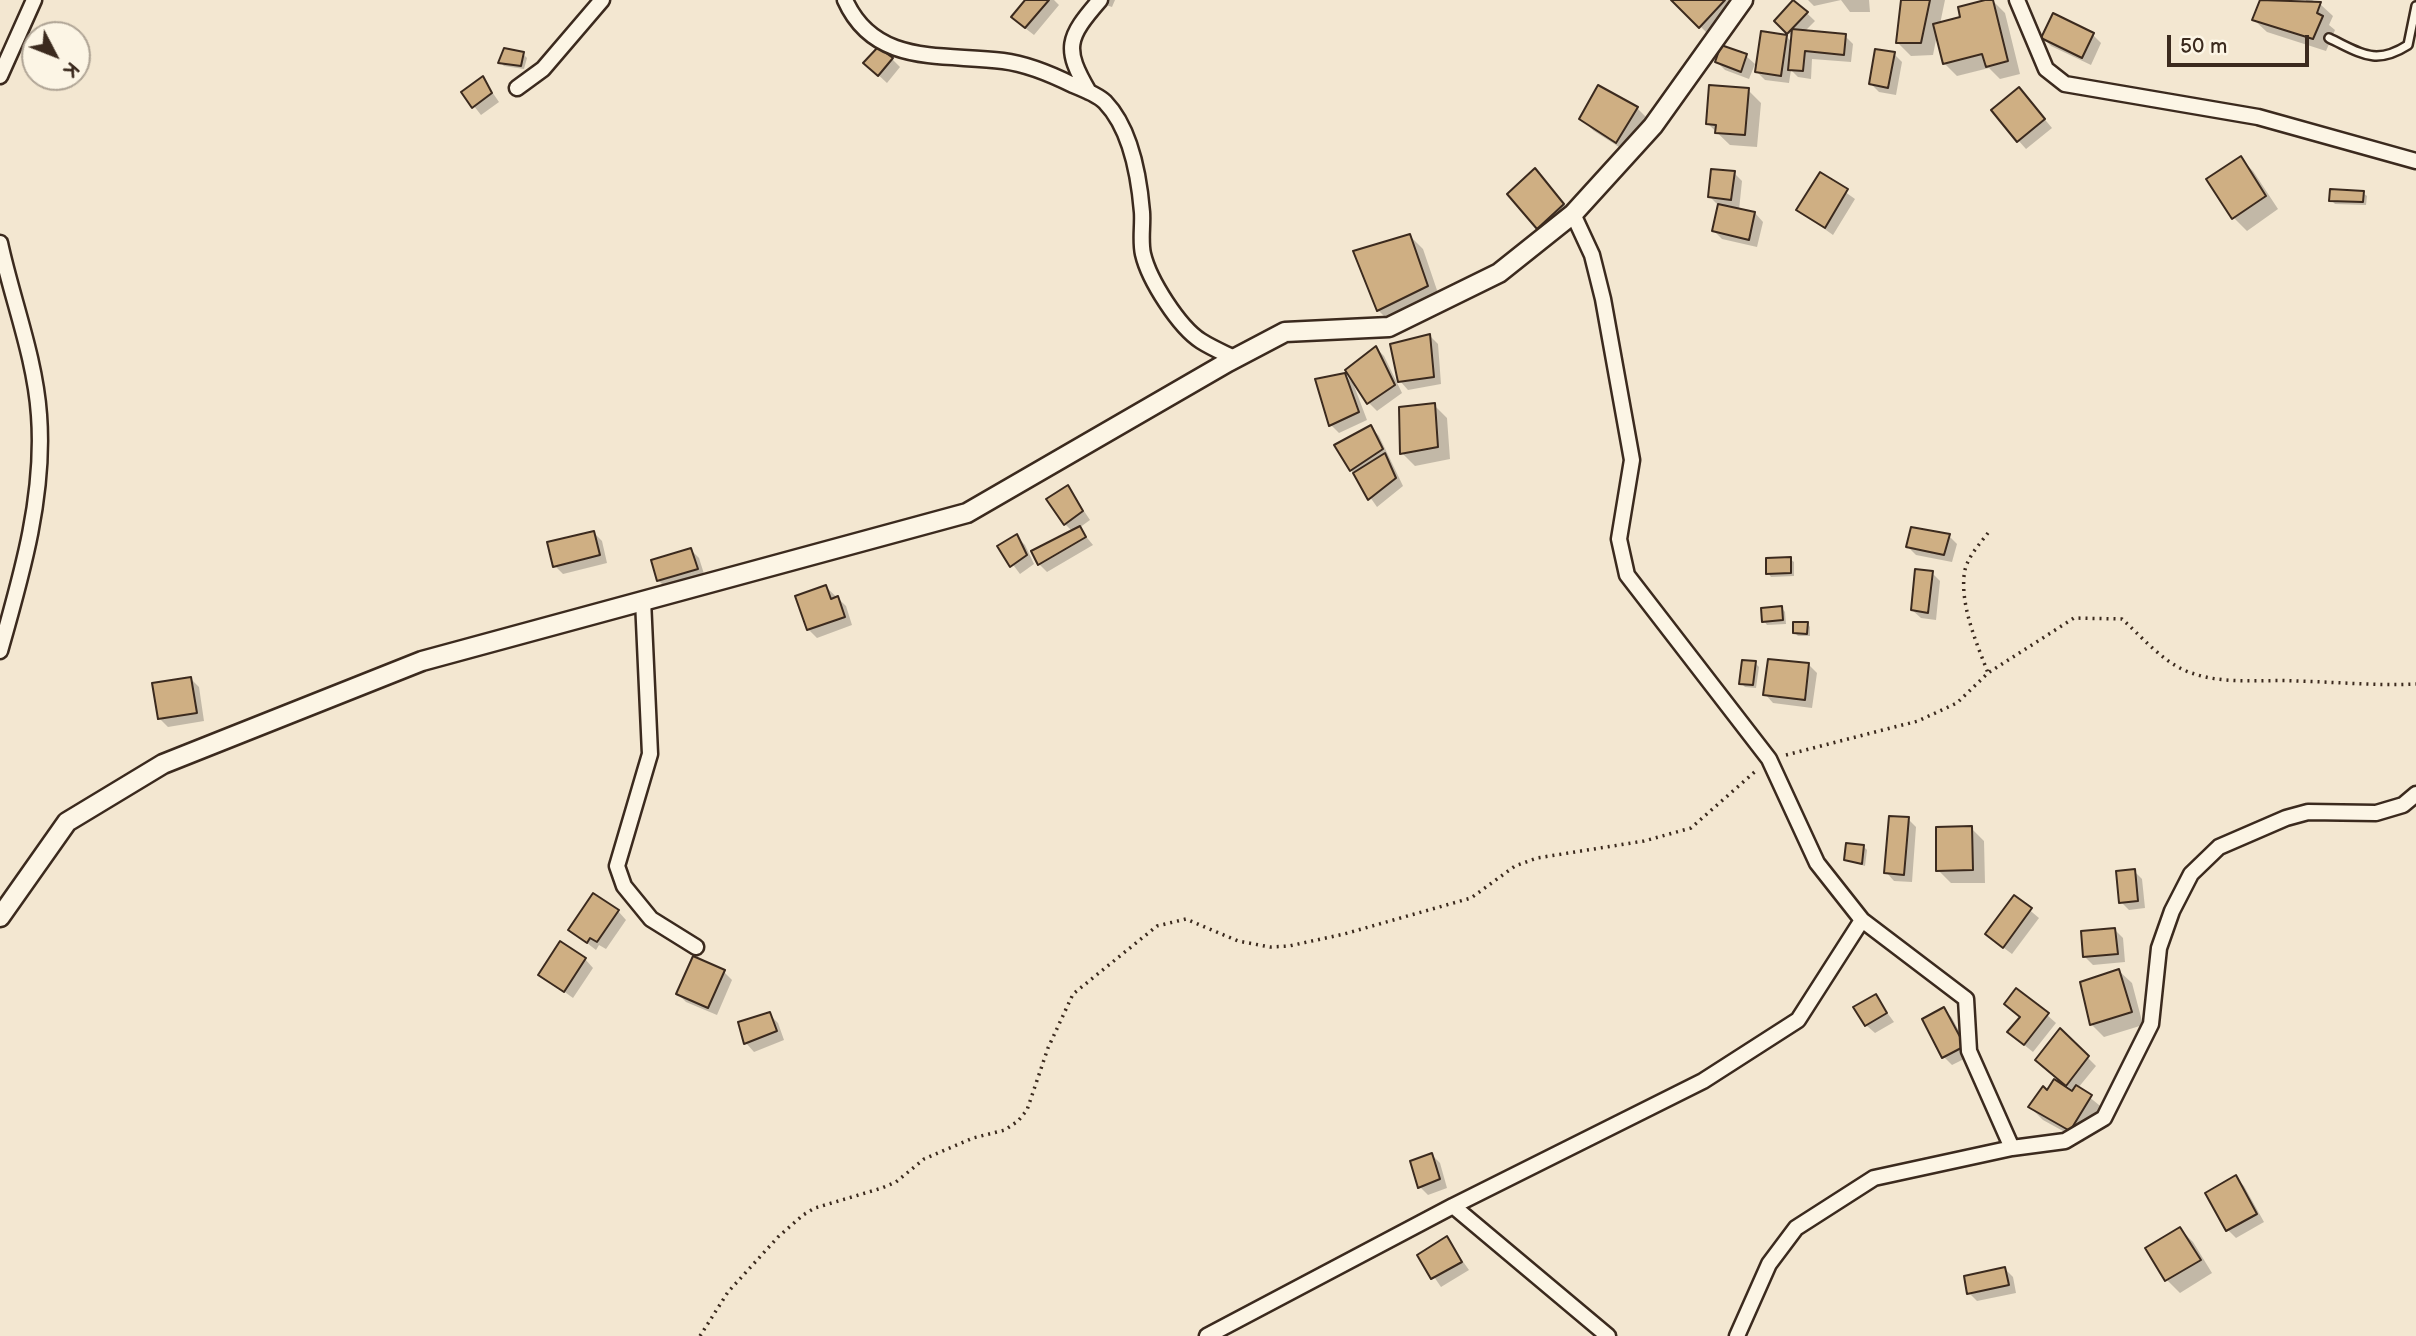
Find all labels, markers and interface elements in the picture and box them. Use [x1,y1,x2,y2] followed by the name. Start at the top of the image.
[21,21,91,91] north arrow
[2171,21,2313,65] scale bar
[2180,34,2227,59] text: 50 m
[58,57,83,82] text: K

